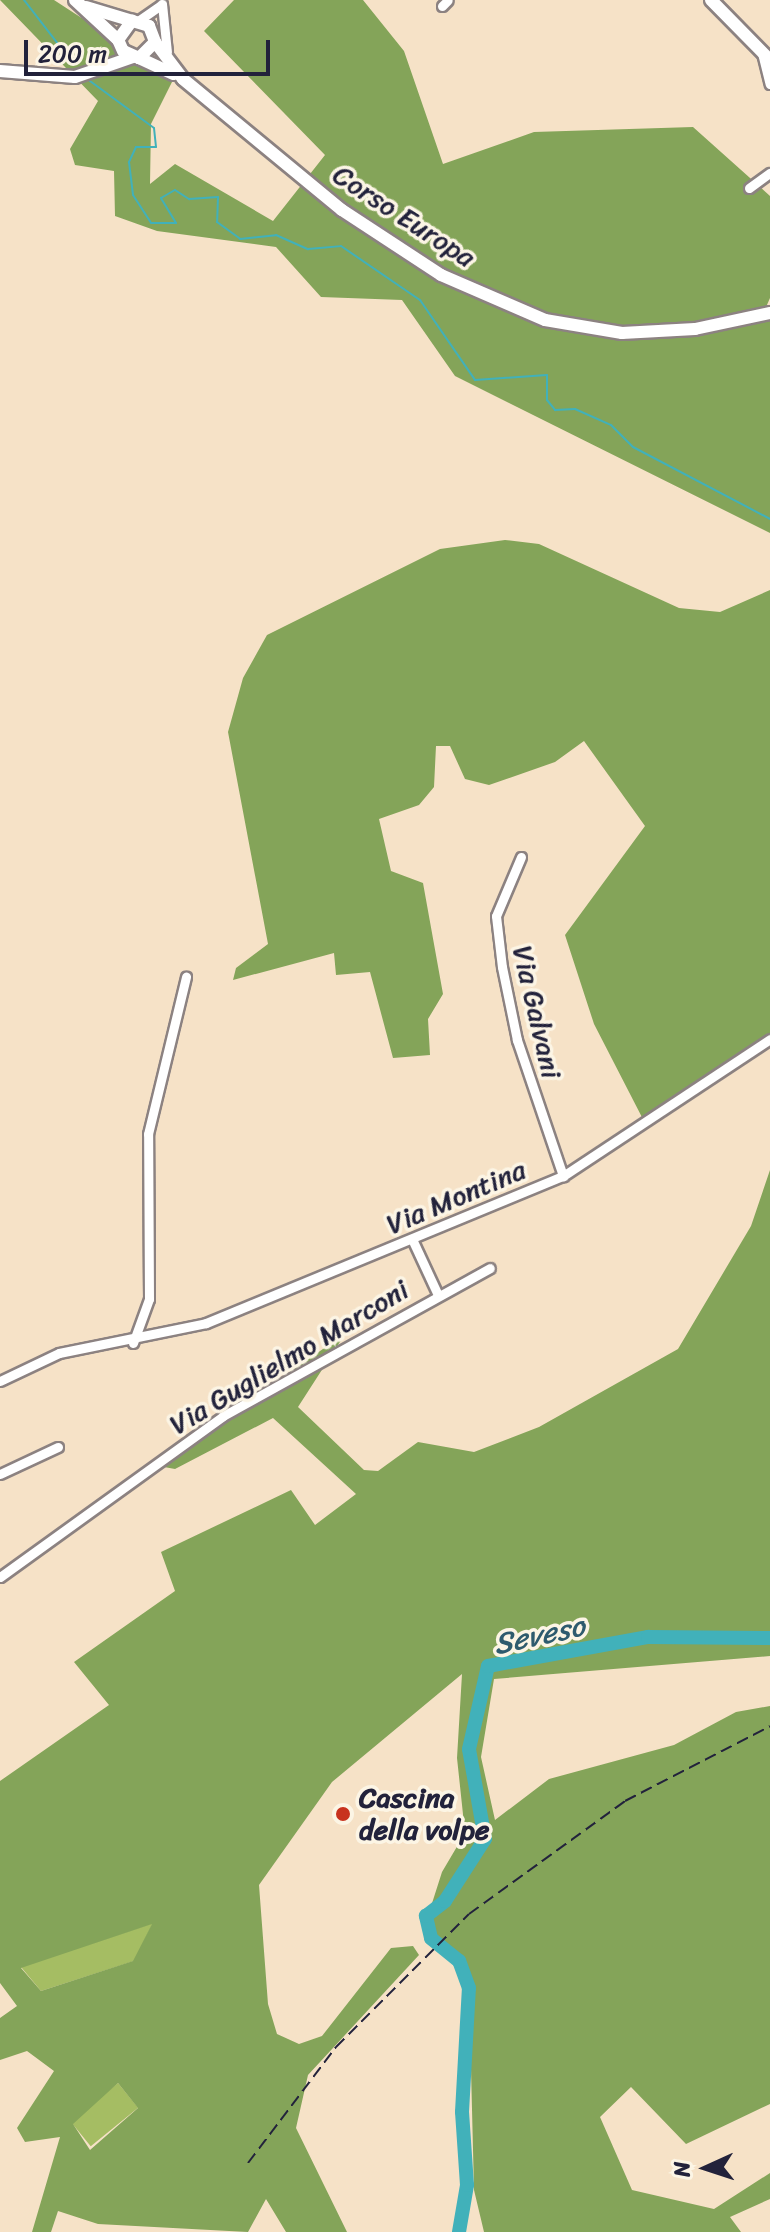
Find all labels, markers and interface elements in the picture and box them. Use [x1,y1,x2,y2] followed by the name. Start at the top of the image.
[28,24,274,74] scale bar
[38,33,107,75] text: 200 m
[327,158,481,274] street label: Corso Europa
[505,942,569,1082] street label: Via Galvani
[382,1153,530,1241] street label: Via Montina
[164,1273,414,1441] street label: Via Guglielmo Marconi
[490,1608,588,1662] water label: Seveso
[359,1781,490,1847] place label: Cascina della volpe
[334,1805,352,1823] marker: Cascina della volpe
[666,2128,746,2208] north arrow
[662,2161,701,2178] text: N

